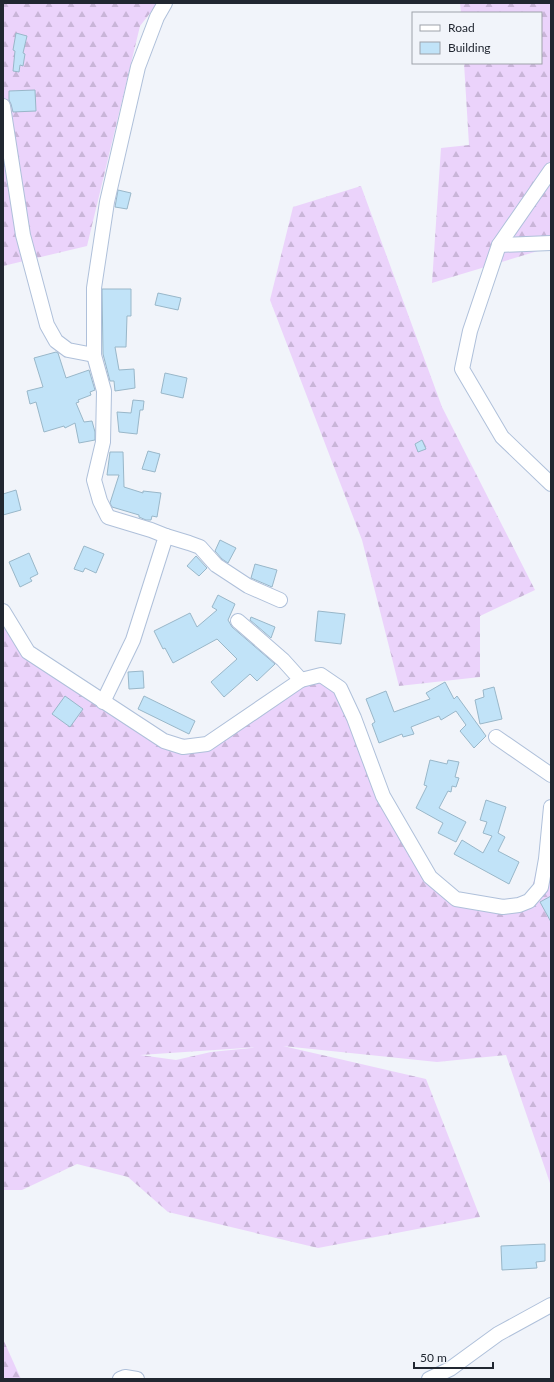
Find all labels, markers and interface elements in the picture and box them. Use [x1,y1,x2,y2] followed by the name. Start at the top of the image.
[412,12,542,64] legend
[448,20,475,35] text: Road
[448,40,491,55] text: Building
[414,1344,493,1370] scale bar
[420,1350,447,1365] text: 50 m

